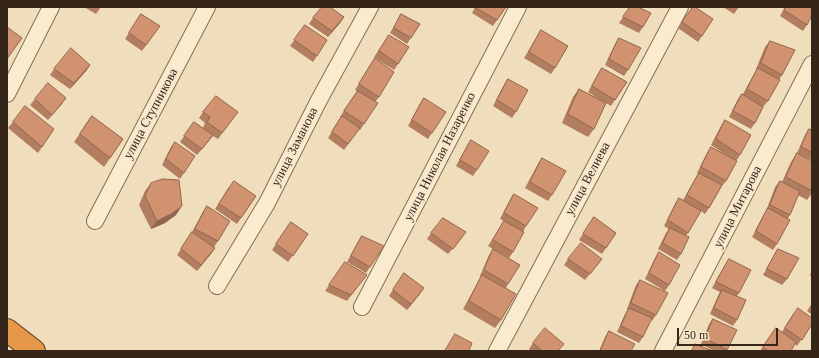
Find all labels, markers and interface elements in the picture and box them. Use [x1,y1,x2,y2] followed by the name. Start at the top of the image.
[120,66,182,162] street label: улица Ступникова
[401,90,479,224] street label: улица Николая Назаренко
[268,105,322,189] street label: улица Заманова
[562,140,614,218] street label: улица Велиева
[711,163,765,251] street label: улица Митарова
[679,320,780,346] scale bar
[684,328,708,342] text: 50 m

